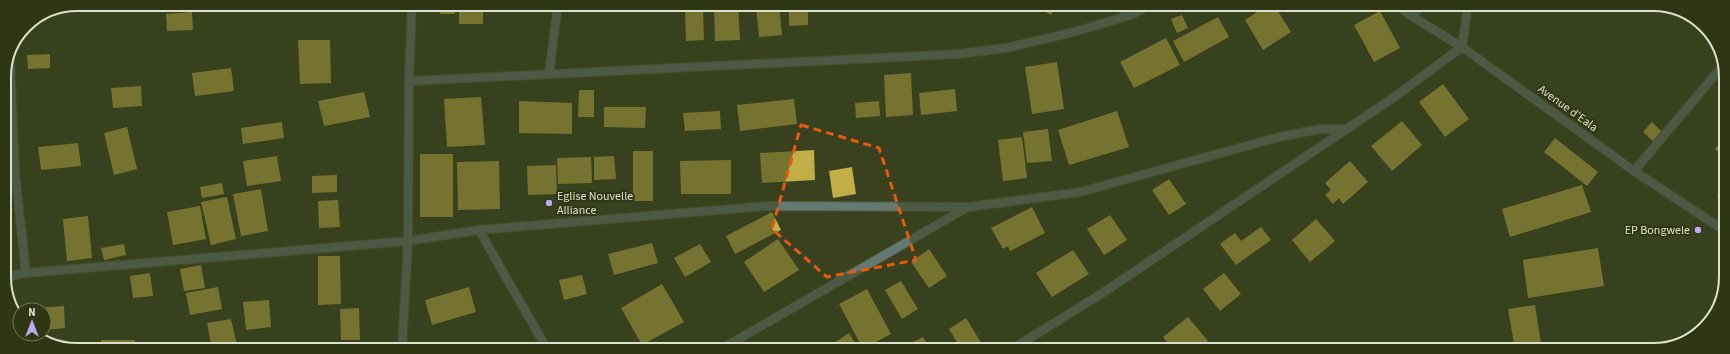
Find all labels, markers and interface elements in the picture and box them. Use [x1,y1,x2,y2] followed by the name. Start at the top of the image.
[1534,81,1601,136] street label: Avenue d'Eala
[557,188,633,219] place label: Eglise Nouvelle Alliance
[544,198,554,208] marker: Eglise Nouvelle Alliance
[1625,222,1690,239] place label: EP Bongwele
[1693,225,1703,235] marker: EP Bongwele
[12,302,52,342] north arrow
[28,305,36,320] text: N

